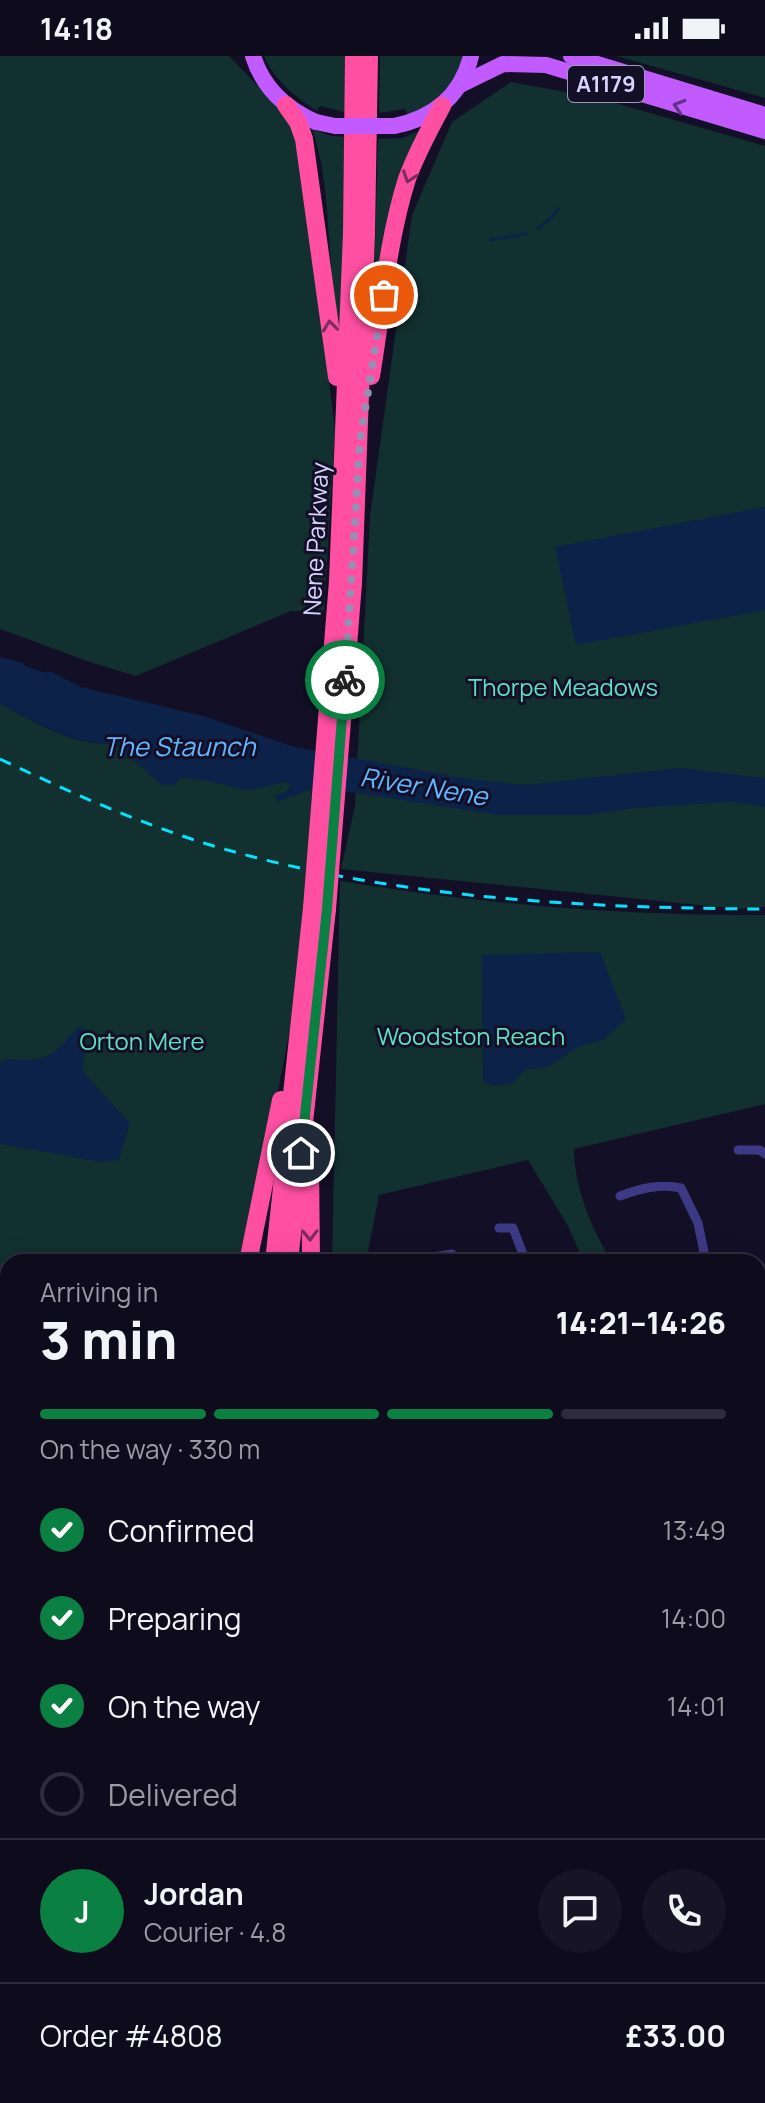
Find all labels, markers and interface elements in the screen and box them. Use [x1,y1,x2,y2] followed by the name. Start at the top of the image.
[40,8,113,49] text: 14:18
[568,66,644,102] road number: A1179
[673,99,686,115] one-way arrow
[402,169,418,183] one-way arrow
[350,261,418,329] pin
[362,273,406,317] icon: bag
[322,319,339,332] one-way arrow
[294,461,336,617] street label: Nene Parkway
[305,640,385,720] courier
[323,658,367,702] icon: bike
[468,670,658,703] park label: Thorpe Meadows
[103,728,257,764] water label: The Staunch
[358,758,492,814] water label: River Nene
[377,1019,565,1052] park label: Woodston Reach
[79,1024,205,1057] park label: Orton Mere
[267,1119,335,1187] pin
[279,1131,323,1175] icon: home
[301,1229,319,1242] one-way arrow
[40,1274,158,1310] text: Arriving in
[556,1302,726,1343] text: 14:21–14:26
[40,1304,177,1375] text: 3 min
[40,1431,260,1467] text: On the way · 330 m
[40,1508,84,1552] icon: check
[108,1510,255,1551] text: Confirmed
[663,1512,726,1548] text: 13:49
[40,1596,84,1640] icon: check
[108,1598,242,1639] text: Preparing
[661,1600,726,1636] text: 14:00
[40,1684,84,1728] icon: check
[108,1686,261,1727] text: On the way
[667,1688,726,1724] text: 14:01
[108,1774,238,1815] text: Delivered
[538,1869,622,1953] button: chat
[642,1869,726,1953] button: phone
[144,1873,244,1914] text: Jordan
[74,1891,90,1932] text: J
[144,1914,286,1950] text: Courier · 4.8
[40,2015,223,2056] text: Order #4808
[625,2015,726,2056] text: £33.00

